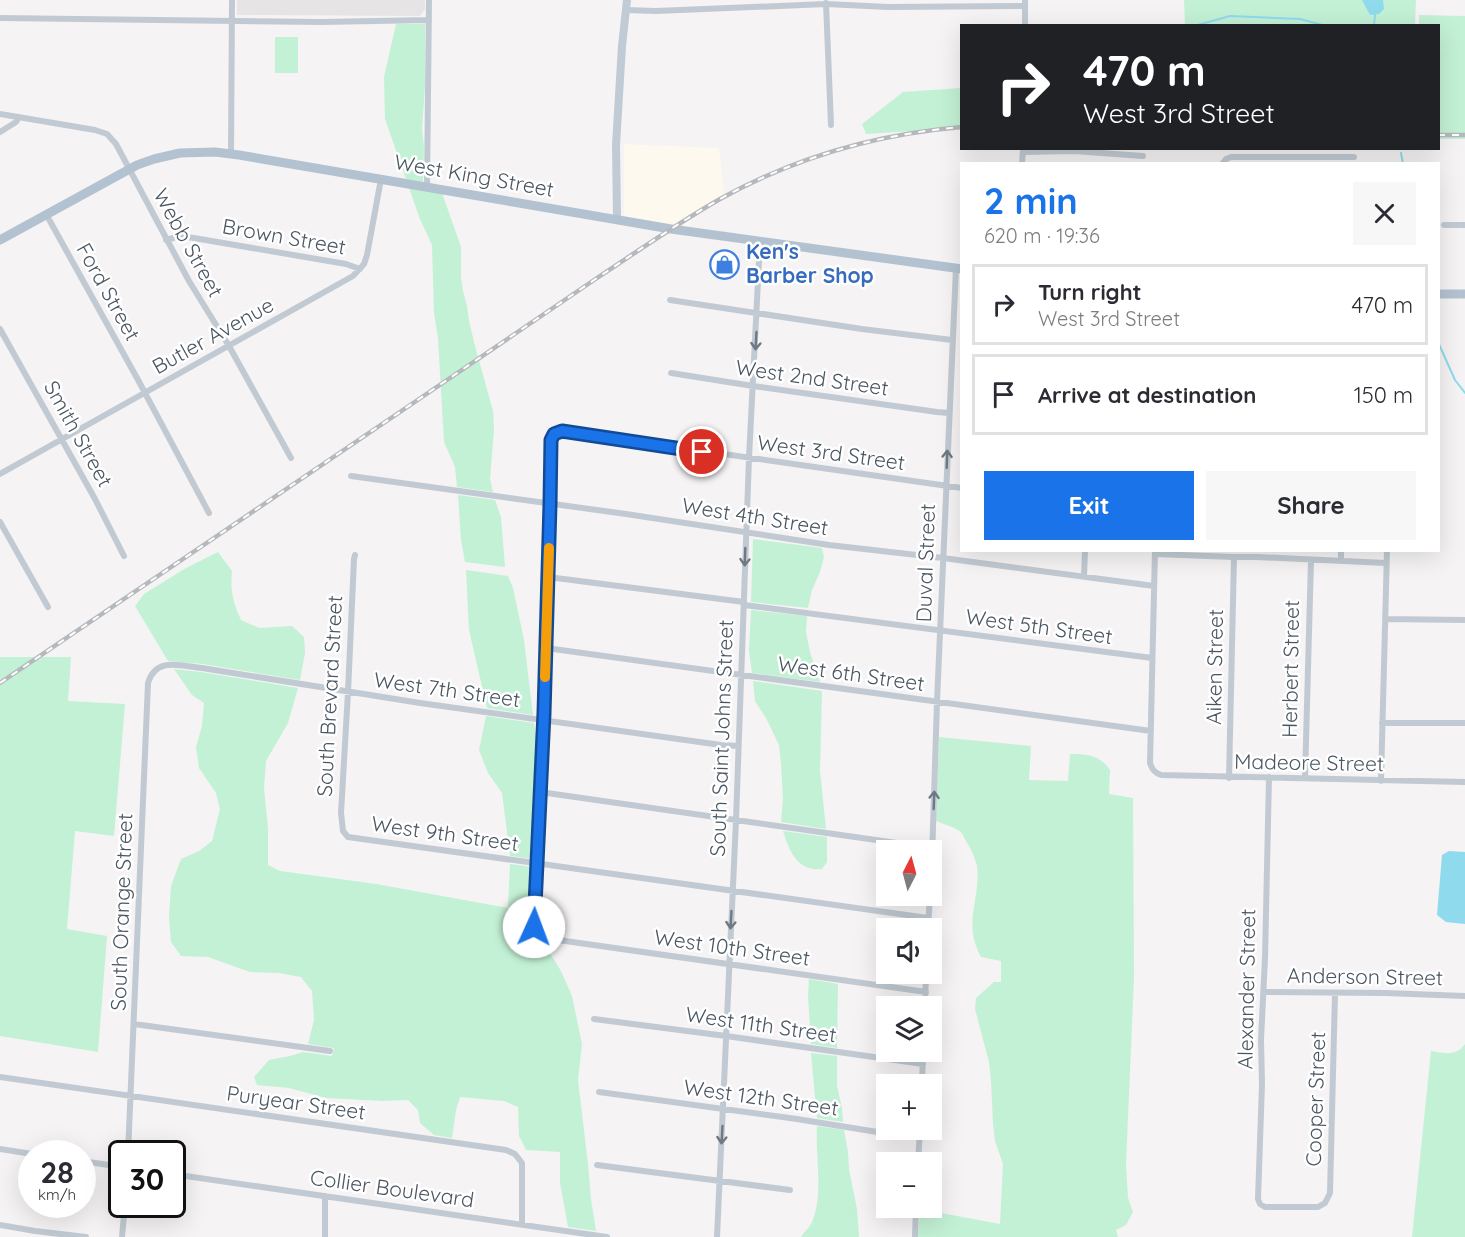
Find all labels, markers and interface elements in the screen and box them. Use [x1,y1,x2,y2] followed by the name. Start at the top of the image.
[1083,44,1206,97] text: 470 m
[984,48,1062,126] icon: right
[1083,96,1275,130] text: West 3rd Street
[392,148,556,202] street label: West King Street
[984,178,1078,223] text: 2 min
[1353,182,1416,245] button: close
[148,184,229,301] street label: Webb Street
[220,212,348,260] street label: Brown Street
[984,223,1100,248] text: 620 m · 19:36
[71,238,146,345] street label: Ford Street
[746,238,874,288] place label: Ken's Barber Shop
[709,248,741,280] shop icon: Ken's Barber Shop
[1038,278,1142,306] text: Turn right
[987,288,1020,321] icon: right
[147,291,278,379] street label: Butler Avenue
[1352,291,1413,319] text: 470 m
[1038,306,1180,331] text: West 3rd Street
[750,331,761,351] one-way arrow
[734,353,890,401] street label: West 2nd Street
[39,376,119,491] street label: Smith Street
[987,378,1020,411] icon: arrive
[1038,381,1256,409] text: Arrive at destination
[1354,381,1413,409] text: 150 m
[676,426,727,477] pin
[756,429,907,475] street label: West 3rd Street
[685,435,718,468] icon: arrive
[942,449,953,469] one-way arrow
[984,471,1194,540] button: Exit
[1206,471,1416,540] button: Share
[680,492,830,540] street label: West 4th Street
[910,503,940,623] street label: Duval Street
[740,546,751,566] one-way arrow
[311,595,347,797] street label: South Brevard Street
[1276,600,1304,738] street label: Herbert Street
[964,603,1114,649] street label: West 5th Street
[1200,609,1228,725] street label: Aiken Street
[704,619,738,857] street label: South Saint Johns Street
[776,650,926,696] street label: West 6th Street
[372,666,522,712] street label: West 7th Street
[1234,748,1384,776] street label: Madeore Street
[928,791,939,811] one-way arrow
[370,810,520,856] street label: West 9th Street
[105,813,137,1011] street label: South Orange Street
[876,840,942,906] north arrow
[876,840,942,1218] map controls
[502,895,566,959] position arrow
[1232,908,1260,1070] street label: Alexander Street
[726,909,737,929] one-way arrow
[876,918,942,984] button: sound
[653,923,812,971] street label: West 10th Street
[1287,962,1443,990] street label: Anderson Street
[876,996,942,1062] button: layers
[684,1001,838,1047] street label: West 11th Street
[1300,1031,1330,1167] street label: Cooper Street
[682,1073,840,1121] street label: West 12th Street
[876,1074,942,1140] button: +
[225,1079,367,1125] street label: Puryear Street
[716,1125,727,1145] one-way arrow
[108,1140,186,1218] speed limit sign: 30
[876,1152,942,1218] button: −
[40,1153,74,1191] text: 28
[309,1164,476,1212] street label: Collier Boulevard
[38,1185,76,1204] text: km/h

